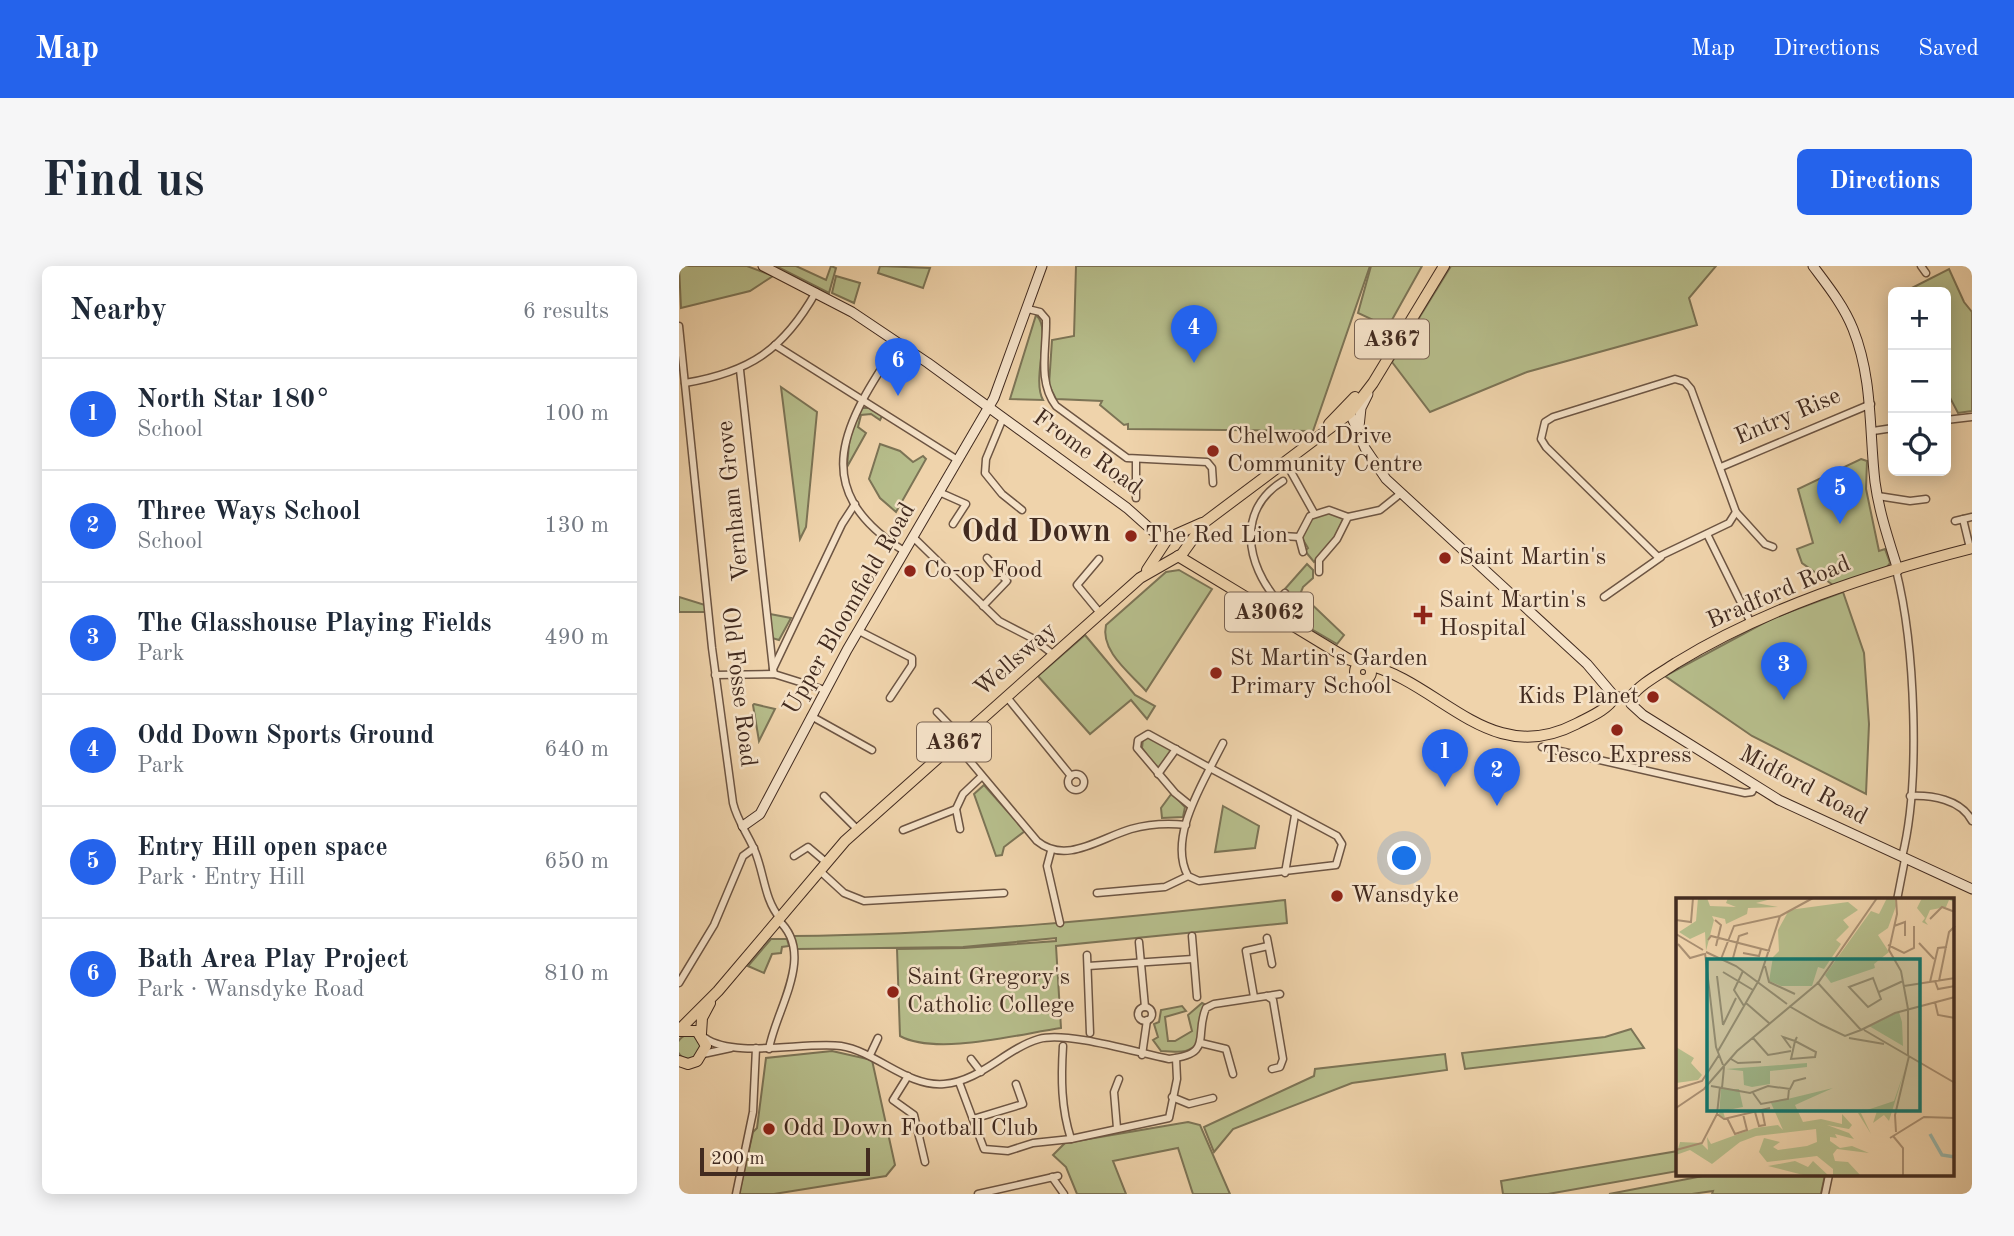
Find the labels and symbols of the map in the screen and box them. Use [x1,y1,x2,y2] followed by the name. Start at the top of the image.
[1171,305,1217,363] pin: 4
[1355,320,1429,358] road number: A367
[875,338,921,396] pin: 6
[1732,384,1844,450] street label: Entry Rise
[1028,406,1146,500] street label: Frome Road
[714,419,754,583] street label: Vernham Grove
[1227,425,1423,477] place label: Chelwood Drive Community Centre
[1205,443,1221,459] marker: Chelwood Drive Community Centre
[1817,466,1863,524] pin: 5
[780,499,920,719] street label: Upper Bloomfield Road
[961,517,1111,549] district label: Odd Down
[1145,524,1288,548] place label: The Red Lion
[1123,528,1139,544] marker: The Red Lion
[1459,546,1606,570] place label: Saint Martin's
[1437,550,1453,566] marker: Saint Martin's
[1704,552,1854,634] street label: Bradford Road
[924,559,1043,583] place label: Co-op Food
[902,563,918,579] marker: Co-op Food
[1439,589,1586,641] place label: Saint Martin's Hospital
[1225,592,1313,632] road number: A3062
[1413,605,1433,625] marker: Saint Martin's Hospital
[716,606,760,768] street label: Old Fosse Road
[970,618,1062,702] street label: Wellsway
[1761,642,1807,700] pin: 3
[1230,647,1428,699] place label: St Martin's Garden Primary School
[1208,665,1224,681] marker: St Martin's Garden Primary School
[1518,685,1639,709] place label: Kids Planet
[1645,689,1661,705] marker: Kids Planet
[917,722,991,762] road number: A367
[1609,722,1625,738] marker: Tesco Express
[1422,729,1468,787] pin: 1
[1735,742,1871,830] street label: Midford Road
[1542,744,1692,768] place label: Tesco Express
[1474,748,1520,806] pin: 2
[1387,841,1421,875] your location
[1351,884,1459,908] place label: Wansdyke
[1329,888,1345,904] marker: Wansdyke
[1676,898,1955,1177] inset map
[907,966,1074,1018] place label: Saint Gregory's Catholic College
[885,984,901,1000] marker: Saint Gregory's Catholic College
[783,1117,1038,1141] place label: Odd Down Football Club
[761,1121,777,1137] marker: Odd Down Football Club
[700,1145,870,1177] scale bar

